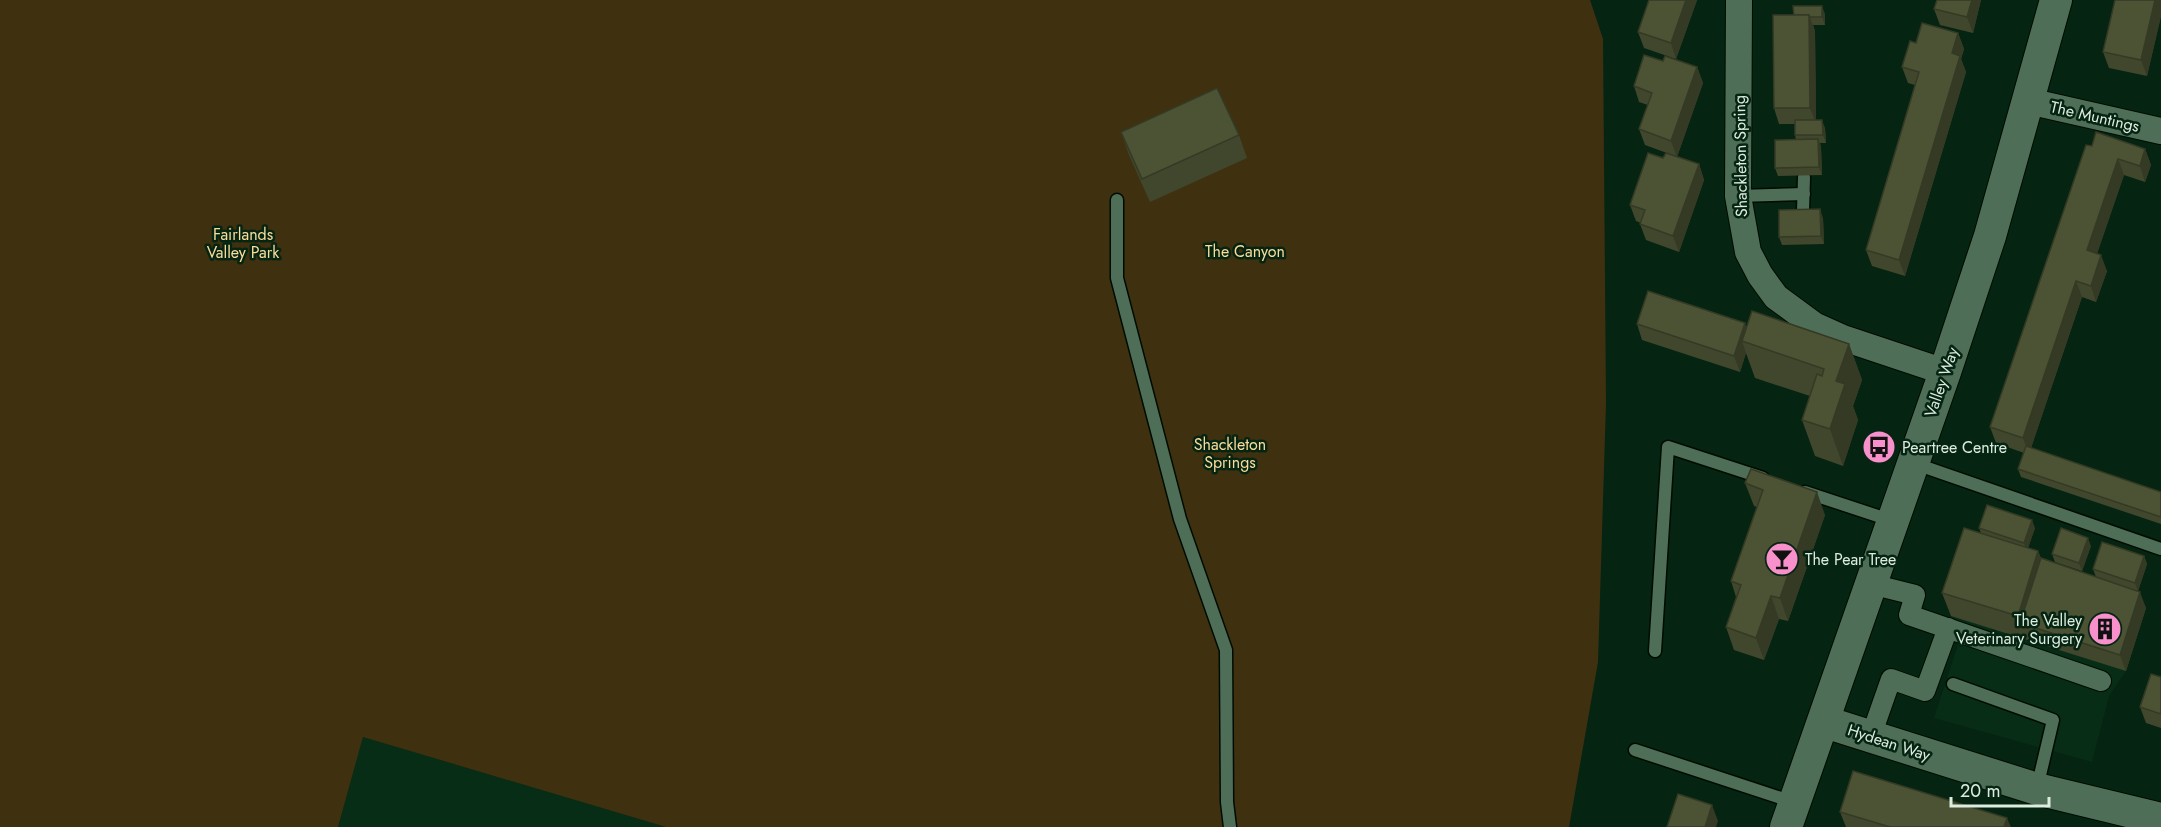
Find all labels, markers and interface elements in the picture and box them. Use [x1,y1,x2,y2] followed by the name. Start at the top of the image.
[1728,95,1753,217] street label: Shackleton Spring
[2048,95,2142,138] street label: The Muntings
[207,223,280,264] park label: Fairlands Valley Park
[1205,240,1285,263] park label: The Canyon
[1919,343,1964,420] street label: Valley Way
[1861,429,1897,465] bus stop icon: Peartree Centre
[1194,433,1266,474] park label: Shackleton Springs
[1902,436,2007,459] place label: Peartree Centre
[1764,541,1800,577] bar icon: The Pear Tree
[1805,548,1896,571] place label: The Pear Tree
[1956,609,2083,650] place label: The Valley Veterinary Surgery
[2087,611,2123,647] building icon: The Valley Veterinary Surgery
[1845,718,1934,767] street label: Hydean Way
[1951,770,2048,808] scale bar
[1960,778,2000,804] text: 20 m

